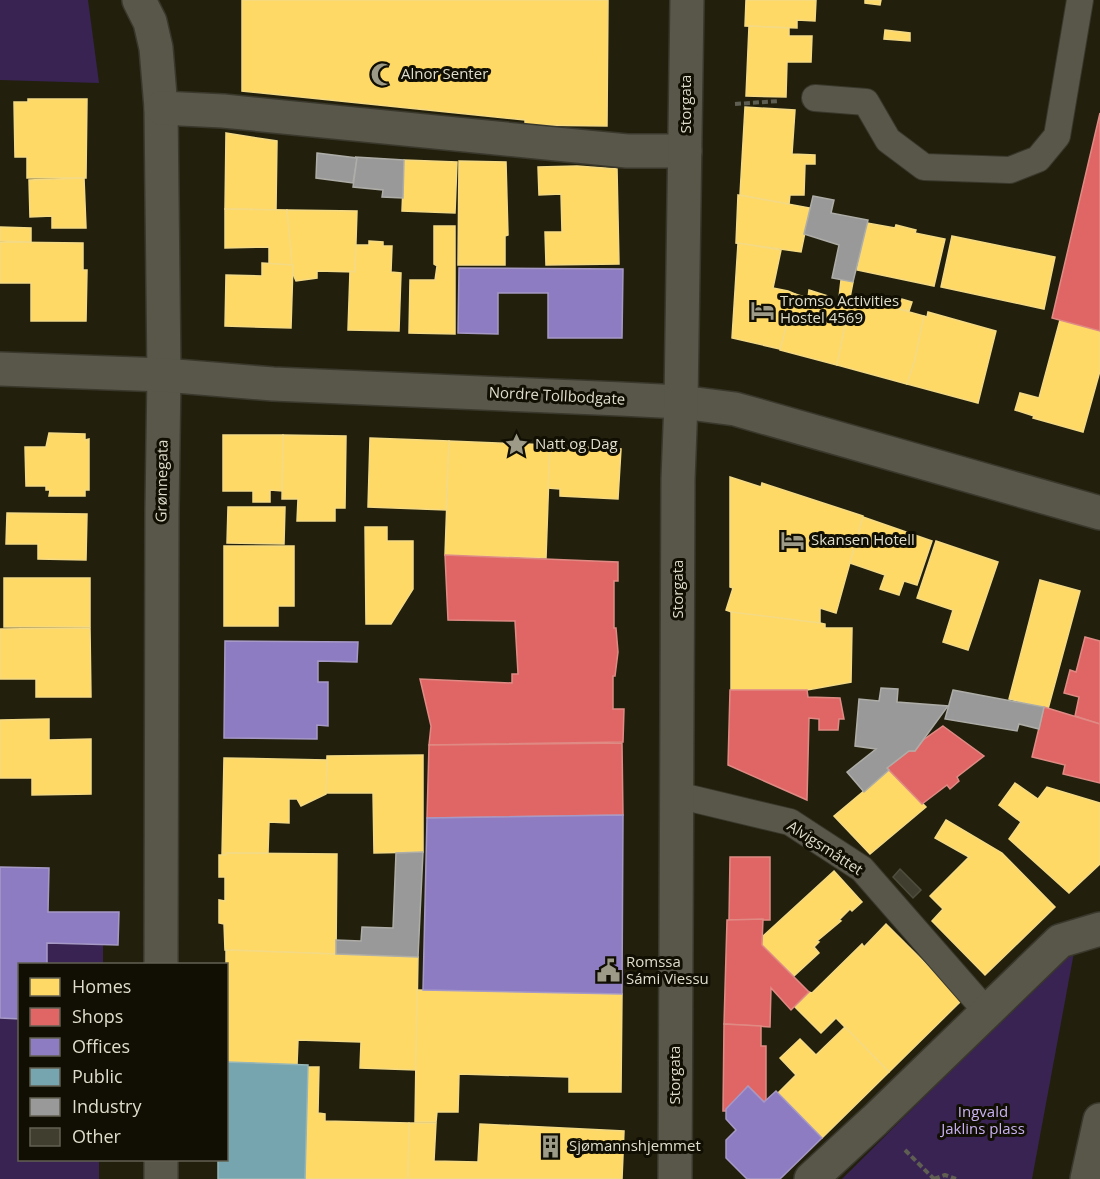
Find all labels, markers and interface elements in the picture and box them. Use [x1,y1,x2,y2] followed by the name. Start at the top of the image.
[370,61,396,87] mosque icon: Alnor Senter
[401,63,488,83] place label: Alnor Senter
[675,75,695,133] street label: Storgata
[780,290,899,327] place label: Tromso Activities Hostel 4569
[749,297,775,323] hotel icon: Tromso Activities Hostel 4569
[488,381,626,409] street label: Nordre Tollbodgate
[504,431,530,457] place icon: Natt og Dag
[535,433,618,453] place label: Natt og Dag
[150,439,172,523] street label: Grønnegata
[780,527,806,553] hotel icon: Skansen Hotell
[811,529,915,549] place label: Skansen Hotell
[667,560,687,618] street label: Storgata
[784,815,867,879] street label: Alvigsmåttet
[626,951,709,988] place label: Romssa Sámi Viessu
[595,958,621,984] public building icon: Romssa Sámi Viessu
[18,963,228,1161] legend
[72,974,131,998] text: Homes
[72,1004,123,1028] text: Shops
[72,1034,130,1058] text: Offices
[664,1046,684,1104] street label: Storgata
[72,1064,123,1088] text: Public
[72,1094,142,1118] text: Industry
[939,1101,1025,1138] park label: Ingvald Jaklins plass
[72,1124,122,1148] text: Other
[538,1133,564,1159] building icon: Sjømannshjemmet
[569,1135,701,1155] place label: Sjømannshjemmet

